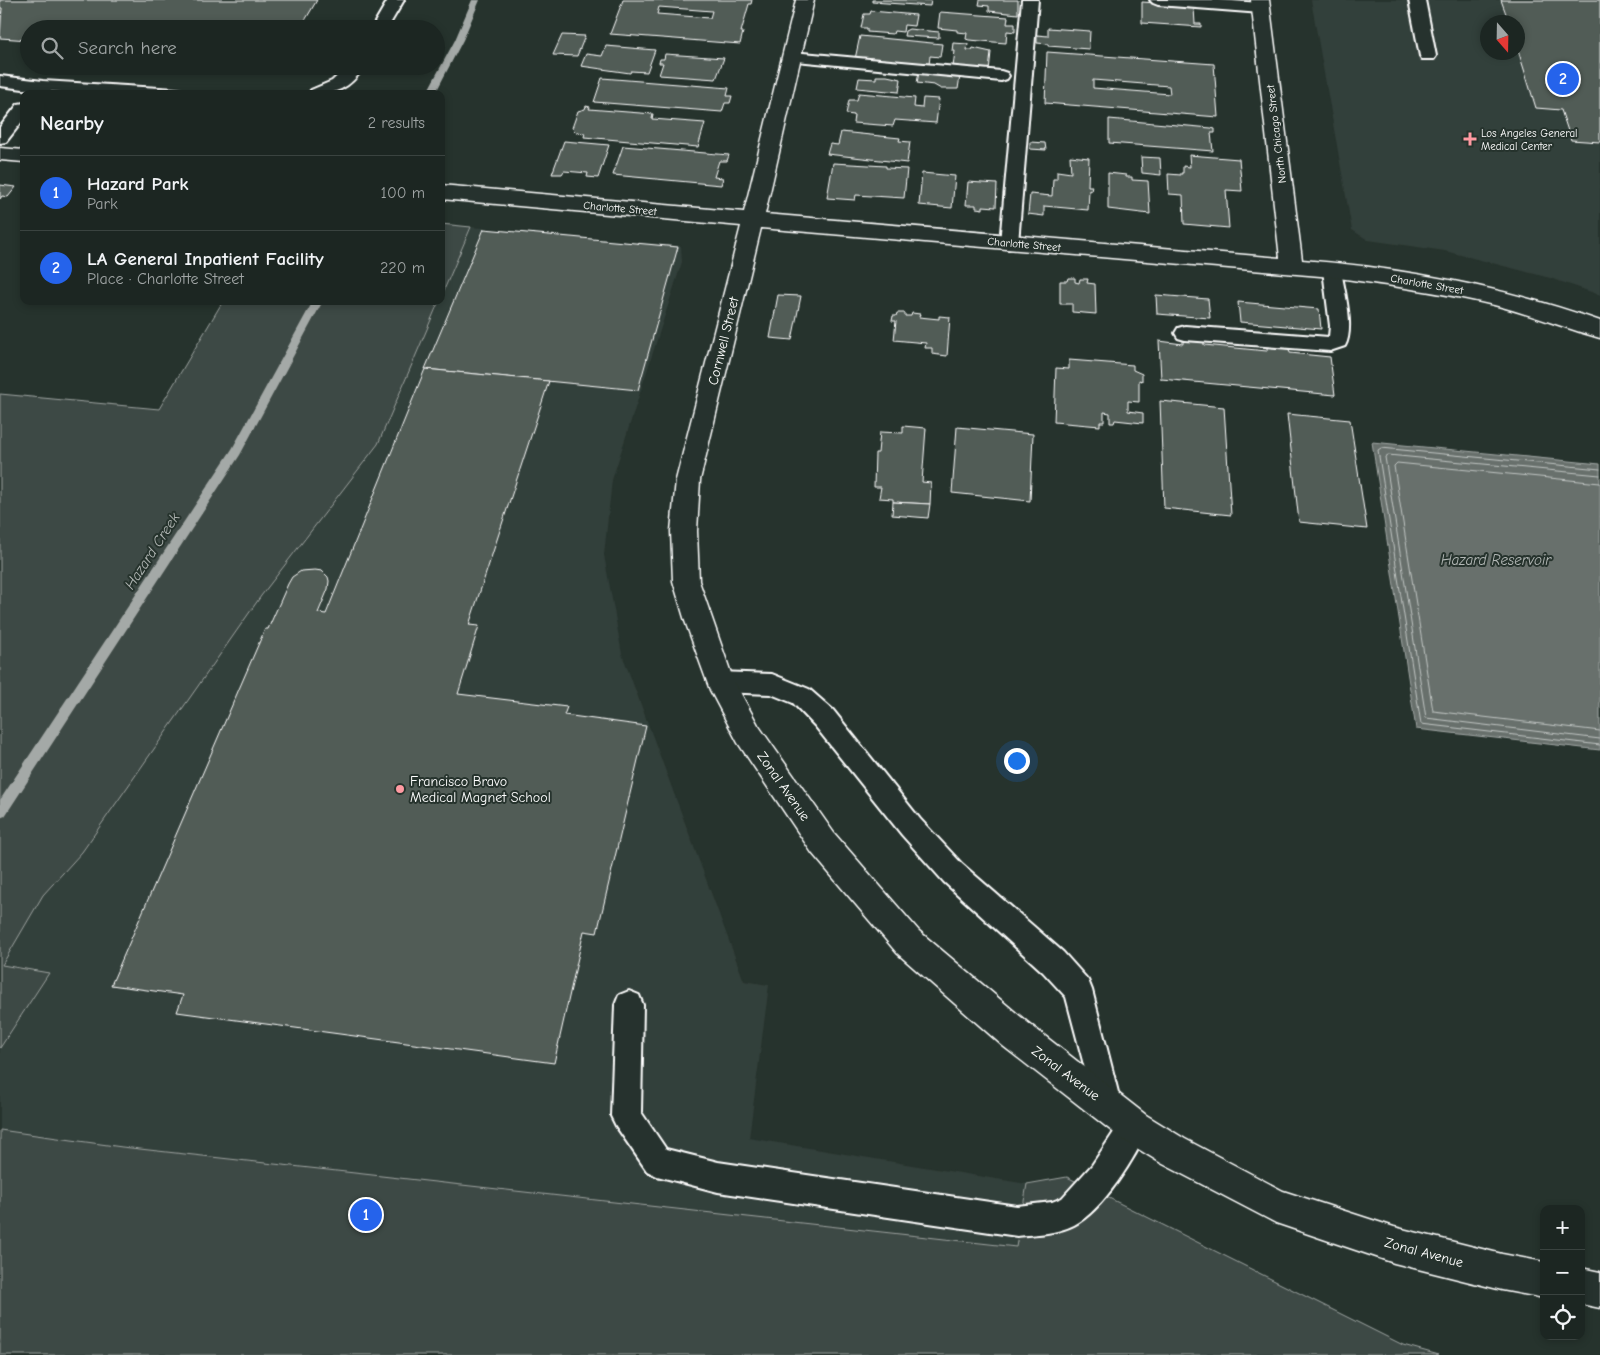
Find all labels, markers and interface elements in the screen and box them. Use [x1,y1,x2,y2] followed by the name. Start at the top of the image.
[1480,15,1525,60] north arrow
[20,20,445,75] search box
[38,34,66,62] icon: search
[78,37,177,59] text: Search here
[1547,60,1579,98] pin: 2
[1264,83,1289,184] street label: North Chicago Street
[40,111,104,135] text: Nearby
[368,114,425,132] text: 2 results
[1481,127,1578,153] place label: Los Angeles General Medical Center
[1463,132,1477,146] marker: Los Angeles General Medical Center
[87,173,189,195] text: Hazard Park
[53,184,59,202] text: 1
[381,184,425,202] text: 100 m
[87,195,118,213] text: Park
[583,199,658,218] street label: Charlotte Street
[987,235,1062,254] street label: Charlotte Street
[87,248,324,270] text: LA General Inpatient Facility
[52,259,60,277] text: 2
[380,259,425,277] text: 220 m
[87,270,244,288] text: Place · Charlotte Street
[1390,272,1465,297] street label: Charlotte Street
[704,294,743,387] street label: Cornwell Street
[120,509,184,593] water label: Hazard Creek
[1441,551,1552,569] water label: Hazard Reservoir
[753,748,814,824] street label: Zonal Avenue
[1004,748,1030,774] your location
[410,773,551,806] place label: Francisco Bravo Medical Magnet School
[394,783,406,795] marker: Francisco Bravo Medical Magnet School
[1028,1042,1103,1105] street label: Zonal Avenue
[350,1196,382,1234] pin: 1
[1540,1205,1585,1340] map controls
[1540,1205,1585,1250] button: +
[1383,1234,1465,1271] street label: Zonal Avenue
[1540,1250,1585,1295] button: −
[1540,1295,1585,1340] button: locate

